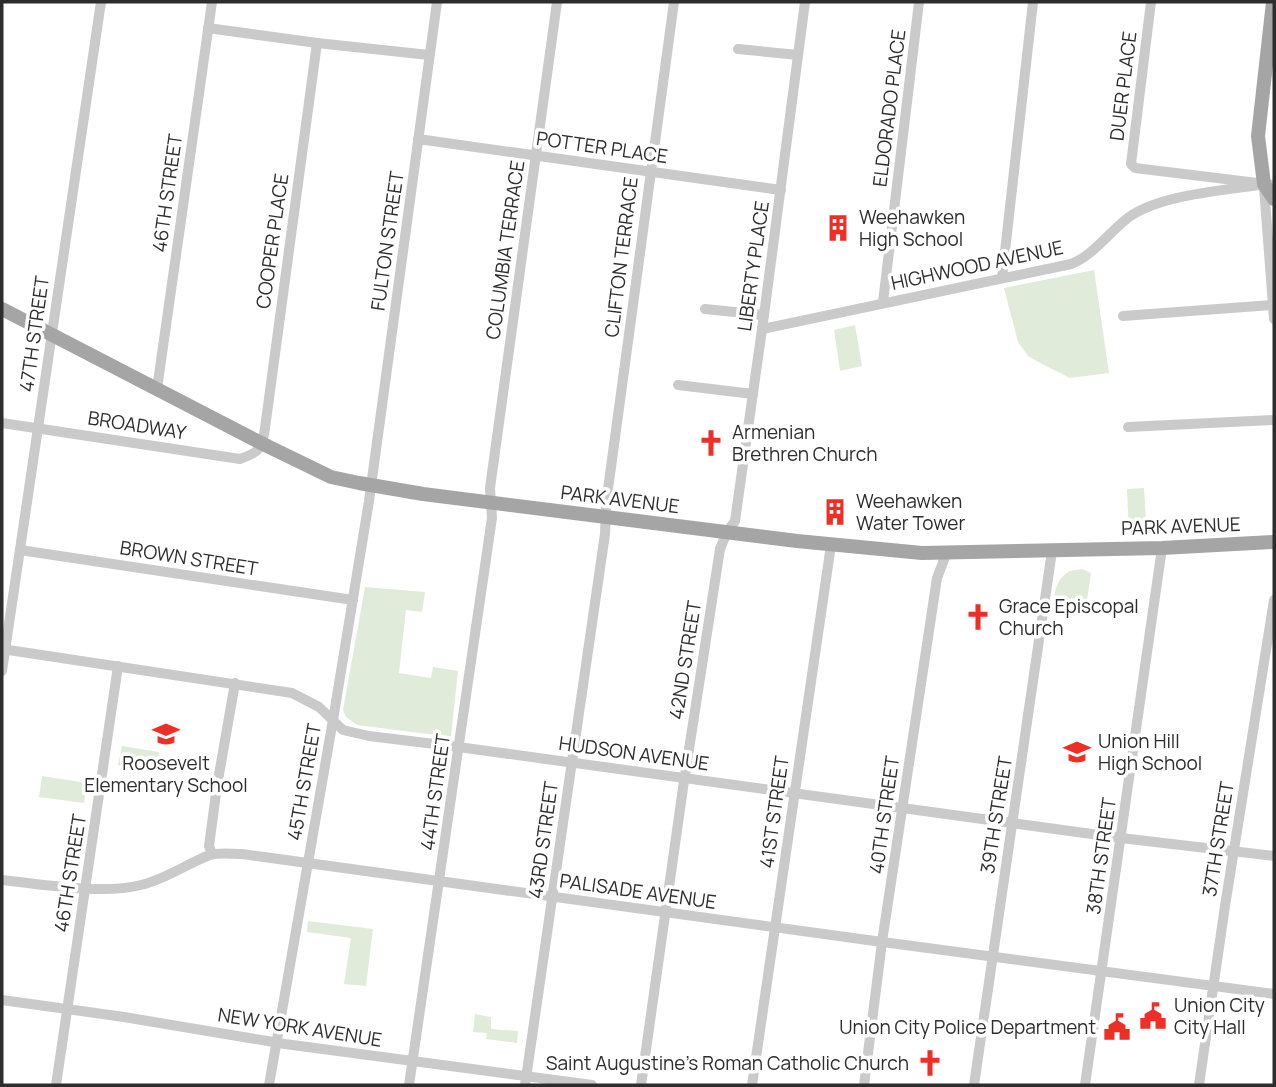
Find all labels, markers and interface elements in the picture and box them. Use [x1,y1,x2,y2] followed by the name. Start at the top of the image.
[866,28,912,188] street label: ELDORADO PLACE
[1103,30,1143,142] street label: DUER PLACE
[535,125,669,169] street label: POTTER PLACE
[146,132,188,254] street label: 46TH STREET
[480,159,530,341] street label: COLUMBIA TERRACE
[364,169,410,312] street label: FULTON STREET
[250,172,294,310] street label: COOPER PLACE
[598,175,644,339] street label: CLIFTON TERRACE
[731,199,775,333] street label: LIBERTY PLACE
[859,204,965,252] place label: Weehawken High School
[823,213,853,243] building icon: Weehawken High School
[888,234,1066,296] street label: HIGHWOOD AVENUE
[13,274,55,394] street label: 47TH STREET
[86,404,188,446] street label: BROADWAY
[732,419,878,467] place label: Armenian Brethren Church
[696,428,726,458] church icon: Armenian Brethren Church
[559,479,681,519] street label: PARK AVENUE
[856,488,965,536] place label: Weehawken Water Tower
[820,497,850,527] building icon: Weehawken Water Tower
[1121,511,1241,541] street label: PARK AVENUE
[118,534,261,582] street label: BROWN STREET
[999,593,1139,641] place label: Grace Episcopal Church
[663,598,707,721] street label: 42ND STREET
[963,602,993,632] church icon: Grace Episcopal Church
[151,719,181,749] school or university icon: Roosevelt Elementary School
[281,721,327,843] street label: 45TH STREET
[1098,728,1202,776] place label: Union Hill High School
[557,730,711,776] street label: HUDSON AVENUE
[414,731,456,852] street label: 44TH STREET
[1062,737,1092,767] school or university icon: Union Hill High School
[84,750,248,798] place label: Roosevelt Elementary School
[753,754,795,870] street label: 41ST STREET
[863,754,905,876] street label: 40TH STREET
[974,754,1018,876] street label: 39TH STREET
[522,779,564,900] street label: 43RD STREET
[1196,779,1240,898] street label: 37TH STREET
[1080,795,1122,916] street label: 38TH STREET
[48,811,92,934] street label: 46TH STREET
[558,867,718,915] street label: PALISADE AVENUE
[1174,992,1265,1040] place label: Union City City Hall
[216,1001,384,1053] street label: NEW YORK AVENUE
[1138,1001,1168,1031] public building icon: Union City City Hall
[1102,1012,1132,1042] public building icon: Union City Police Department
[839,1014,1096,1040] place label: Union City Police Department
[915,1048,945,1078] church icon: Saint Augustine's Roman Catholic Church
[546,1050,909,1076] place label: Saint Augustine's Roman Catholic Church

